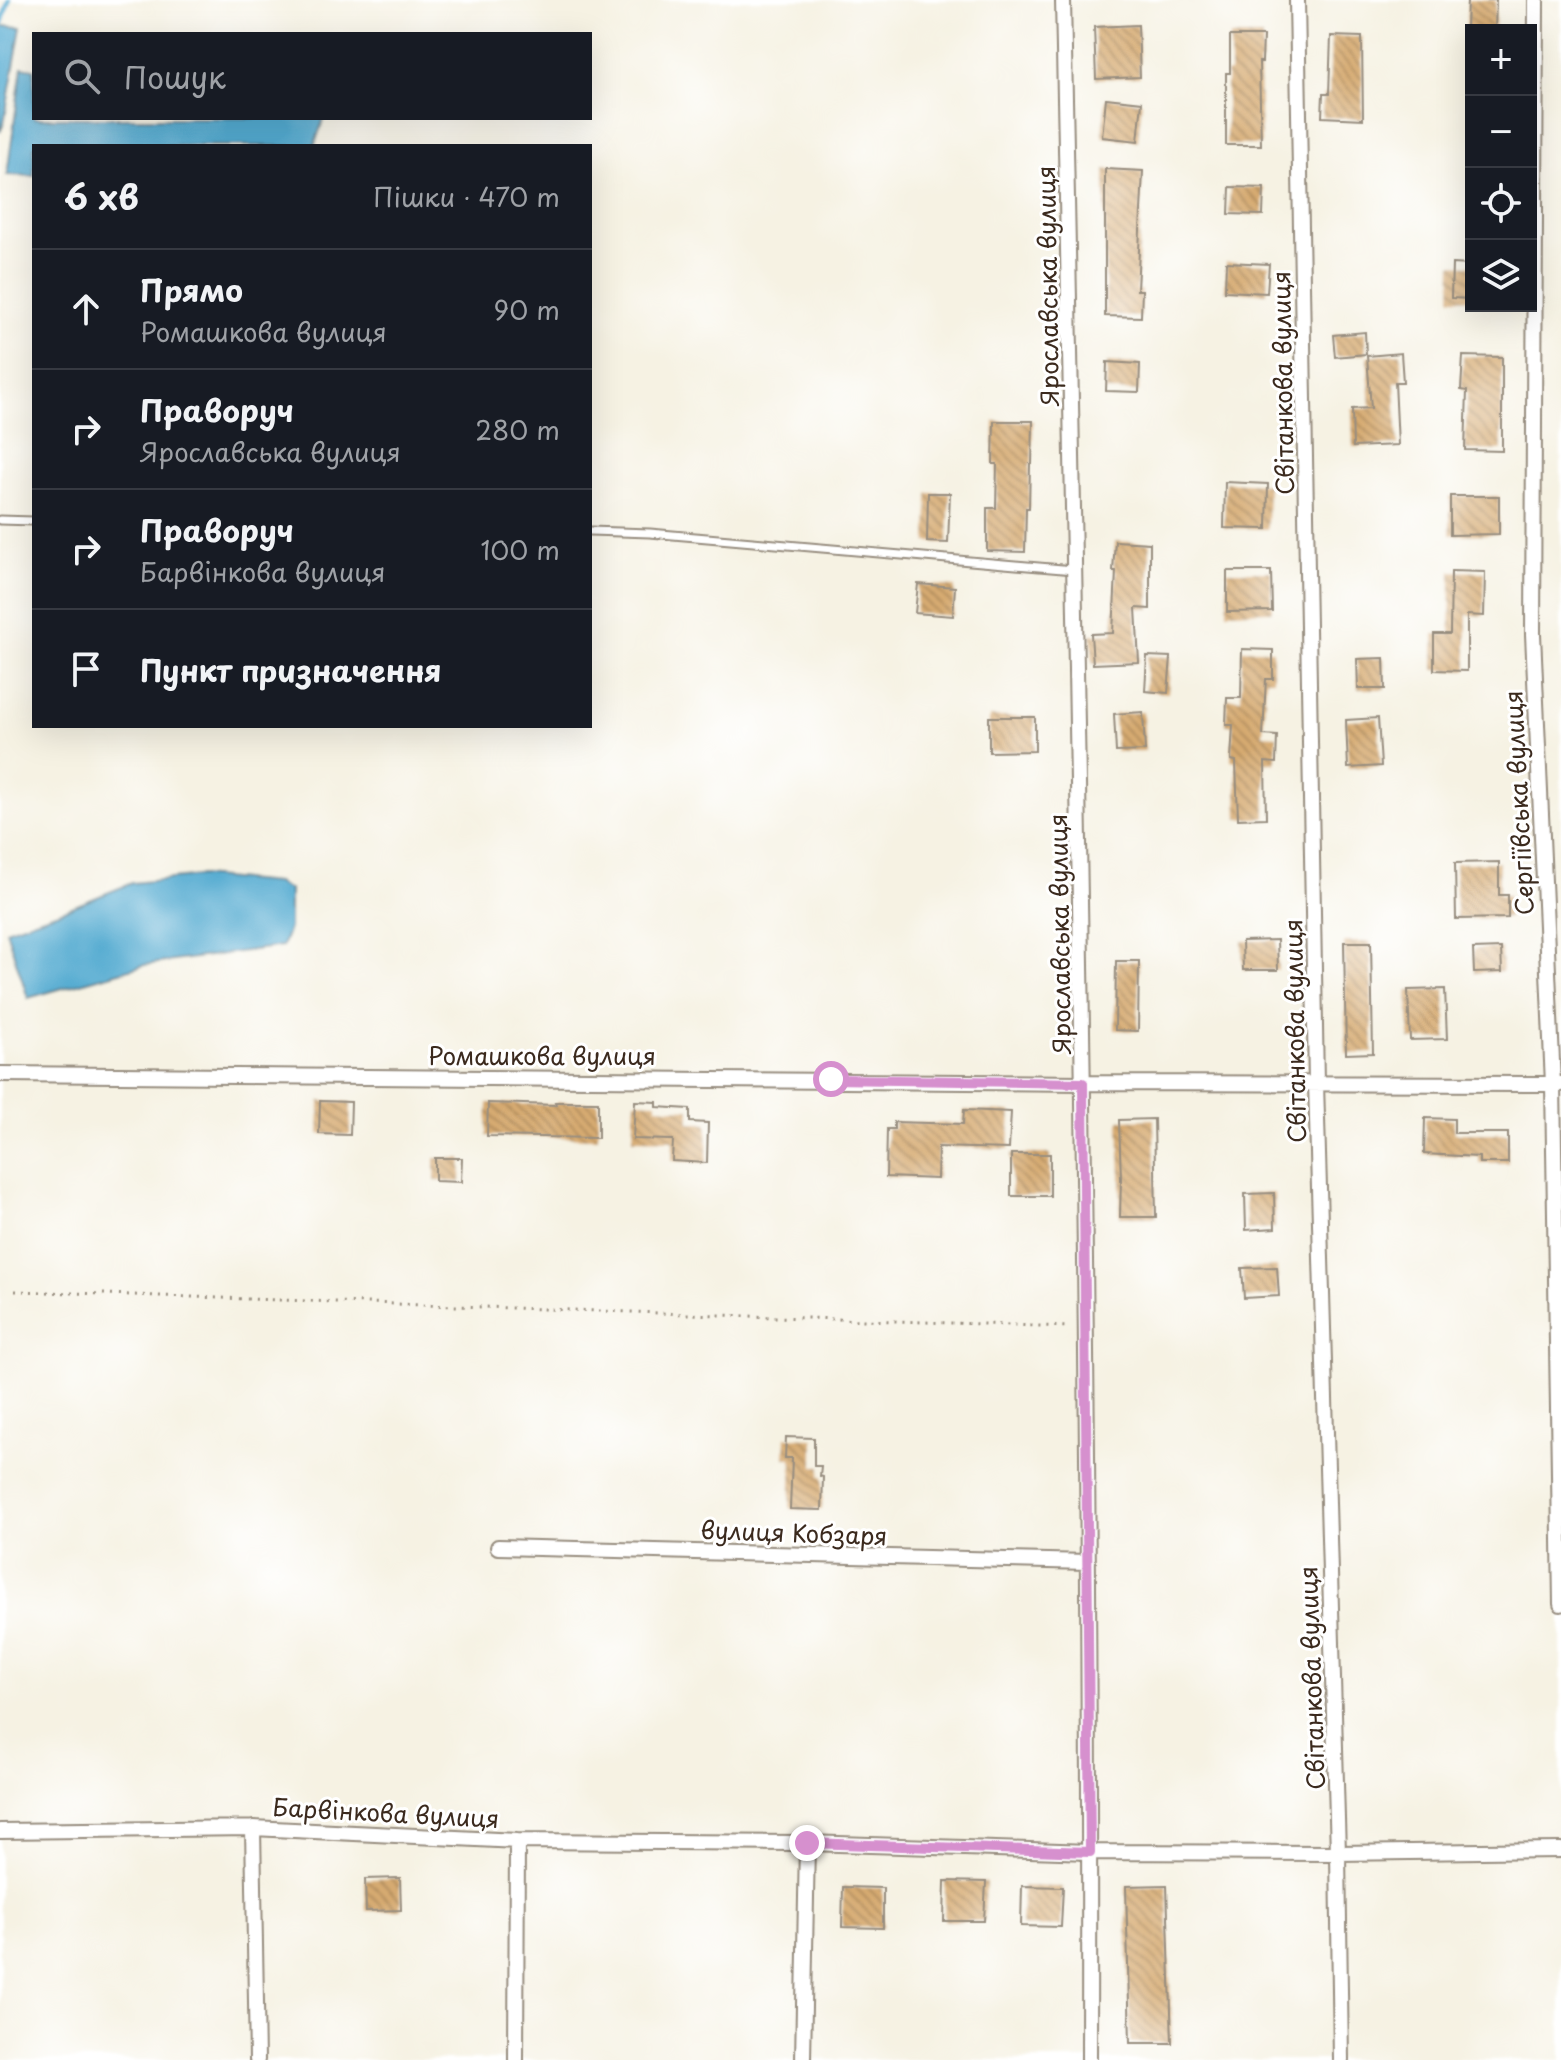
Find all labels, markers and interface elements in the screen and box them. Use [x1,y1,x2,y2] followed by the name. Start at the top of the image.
[1465,24,1537,312] map controls
[1465,24,1537,96] button: +
[32,32,592,120] search box
[60,54,104,98] icon: search
[124,54,226,99] text: Пошук
[1465,96,1537,168] button: −
[1027,165,1067,408] street label: Ярославська вулиця
[1465,168,1537,240] button: locate
[64,170,139,222] text: 6 хв
[373,177,560,216] text: Пішки · 470 m
[1465,240,1537,312] button: layers
[140,267,243,312] text: Прямо
[1262,271,1302,495] street label: Світанкова вулиця
[64,287,108,331] icon: ahead
[493,290,560,329] text: 90 m
[140,312,387,351] text: Ромашкова вулиця
[140,387,294,432] text: Праворуч
[64,407,108,451] icon: right
[475,410,560,449] text: 280 m
[140,432,401,471] text: Ярославська вулиця
[140,507,294,552] text: Праворуч
[64,527,108,571] icon: right
[480,530,560,569] text: 100 m
[140,552,386,591] text: Барвінкова вулиця
[64,647,108,691] icon: arrive
[140,647,441,692] text: Пункт призначення
[1494,690,1542,916] street label: Сергіївська вулиця
[1039,813,1079,1056] street label: Ярославська вулиця
[1274,919,1314,1143] street label: Світанкова вулиця
[428,1037,656,1073] street label: Ромашкова вулиця
[813,1061,849,1097] route start
[700,1511,888,1553] street label: вулиця Кобзаря
[1289,1565,1333,1791] street label: Світанкова вулиця
[272,1788,500,1836] street label: Барвінкова вулиця
[789,1825,825,1861] route end

